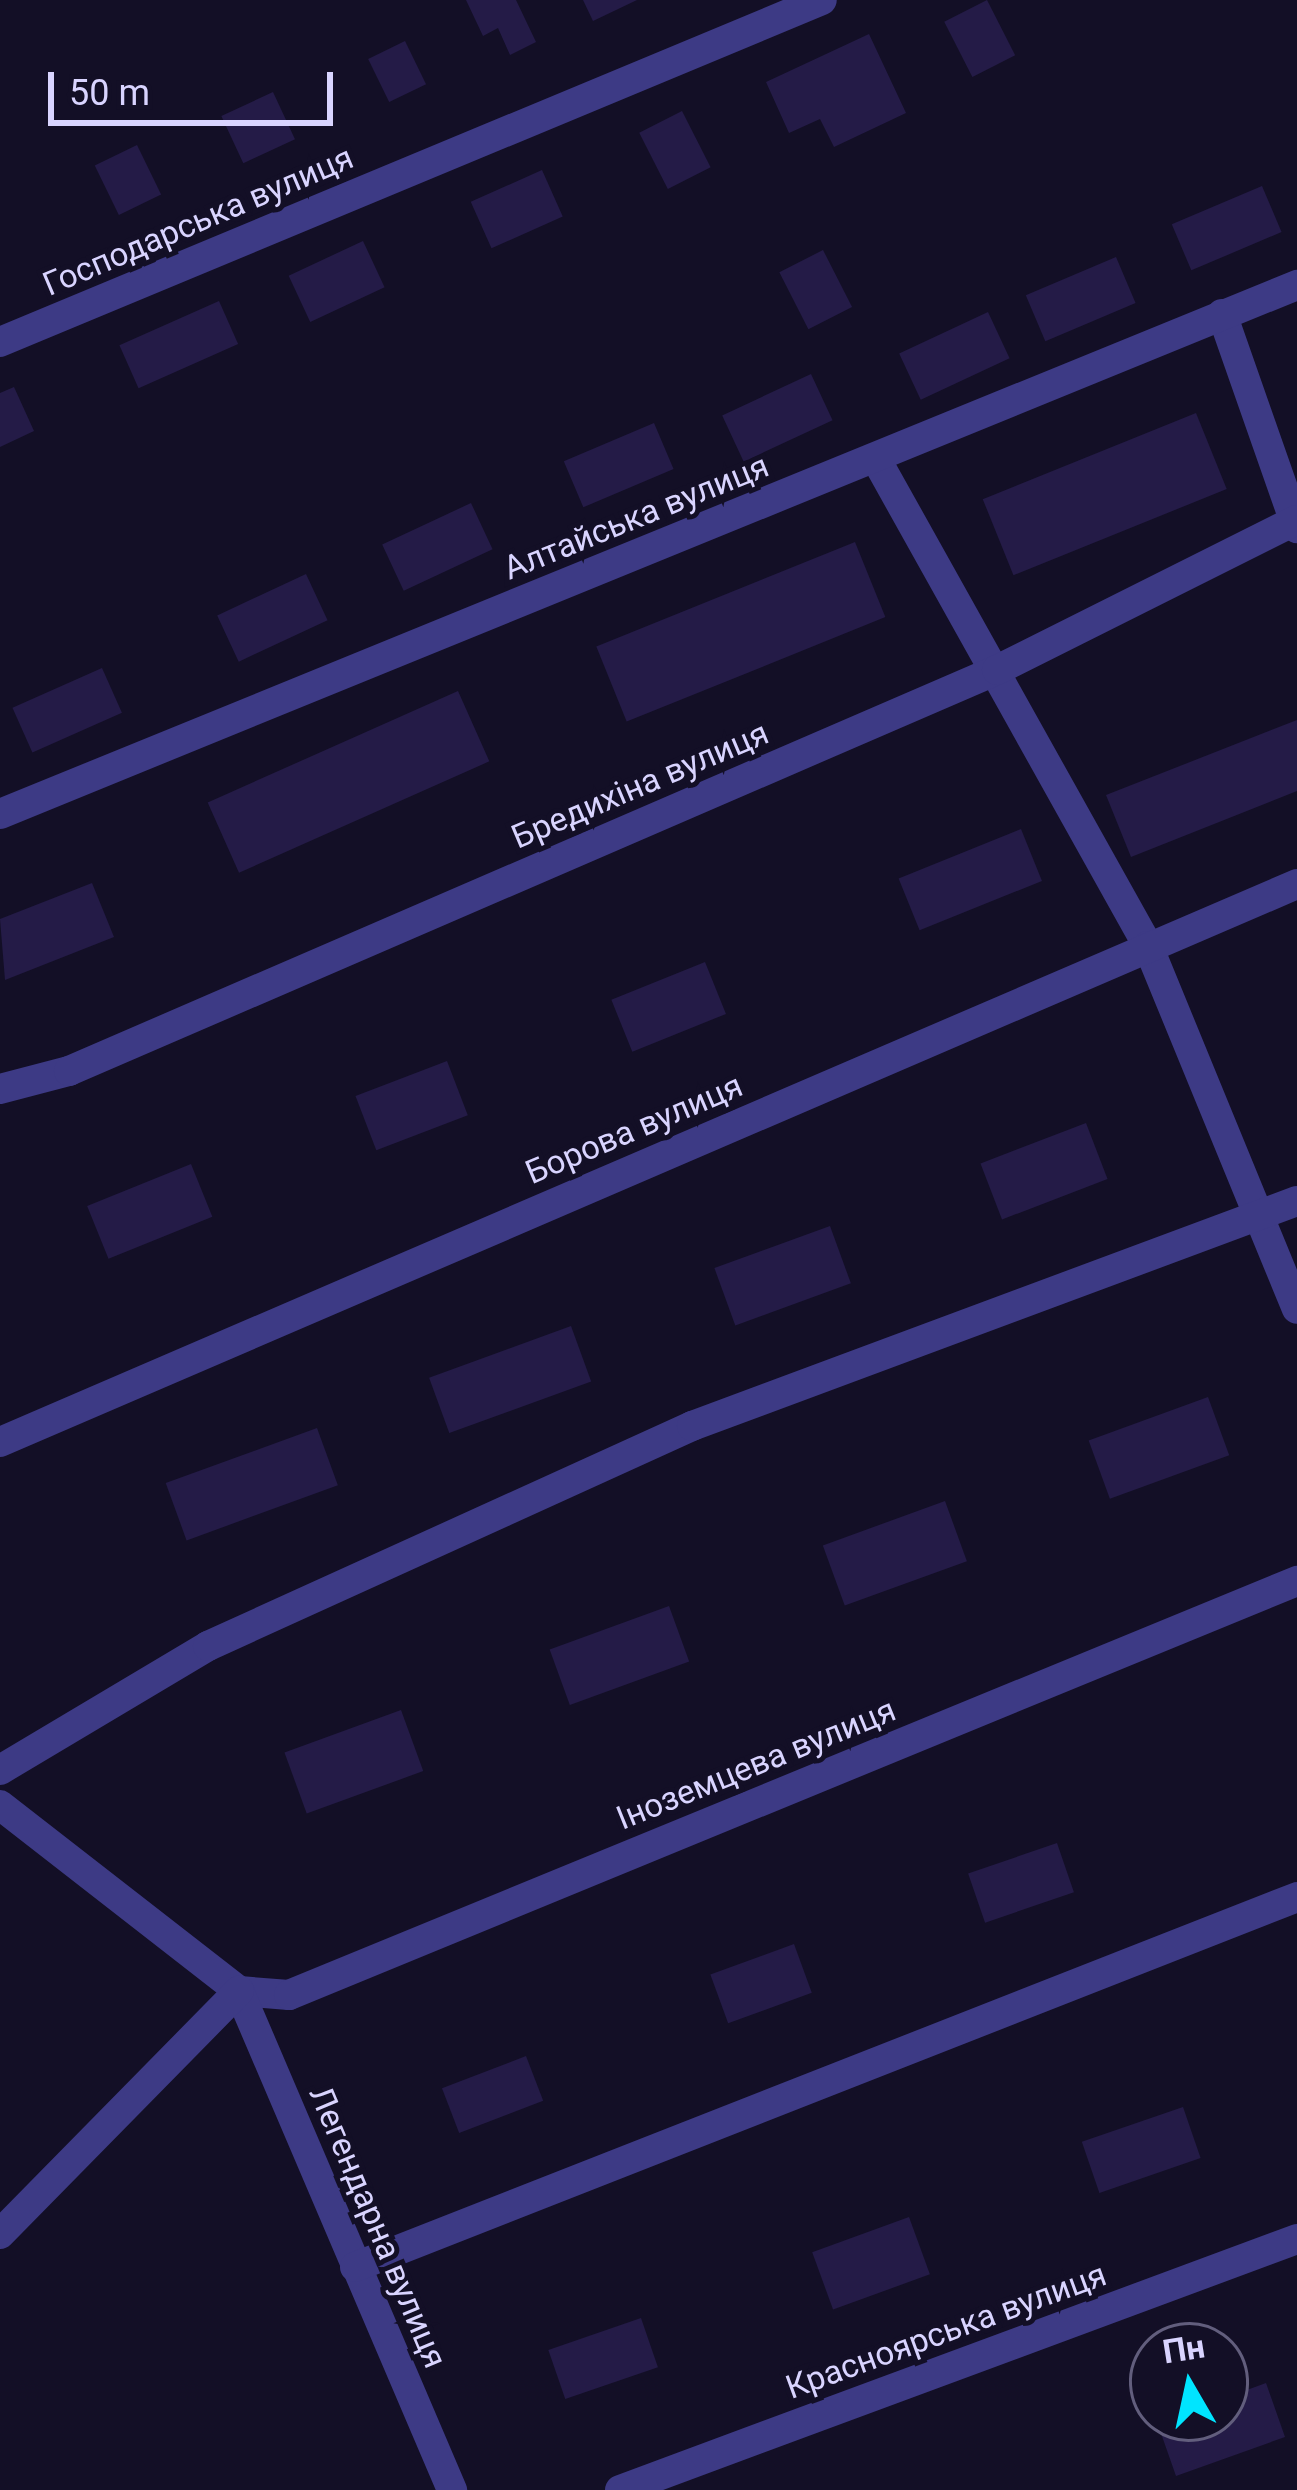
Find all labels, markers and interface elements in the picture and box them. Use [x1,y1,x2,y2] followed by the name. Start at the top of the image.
[54,48,339,122] scale bar
[69,72,150,114] text: 50 m
[37,138,359,304] street label: Господарська вулиця
[498,446,774,588] street label: Алтайська вулиця
[506,713,774,857] street label: Бредихіна вулиця
[520,1066,748,1192] street label: Борова вулиця
[611,1690,901,1838] street label: Іноземцева вулиця
[301,2080,455,2374] street label: Легендарна вулиця
[780,2255,1112,2407] street label: Красноярська вулиця
[1129,2322,1249,2442] north arrow
[1160,2326,1208,2371] text: Пн

